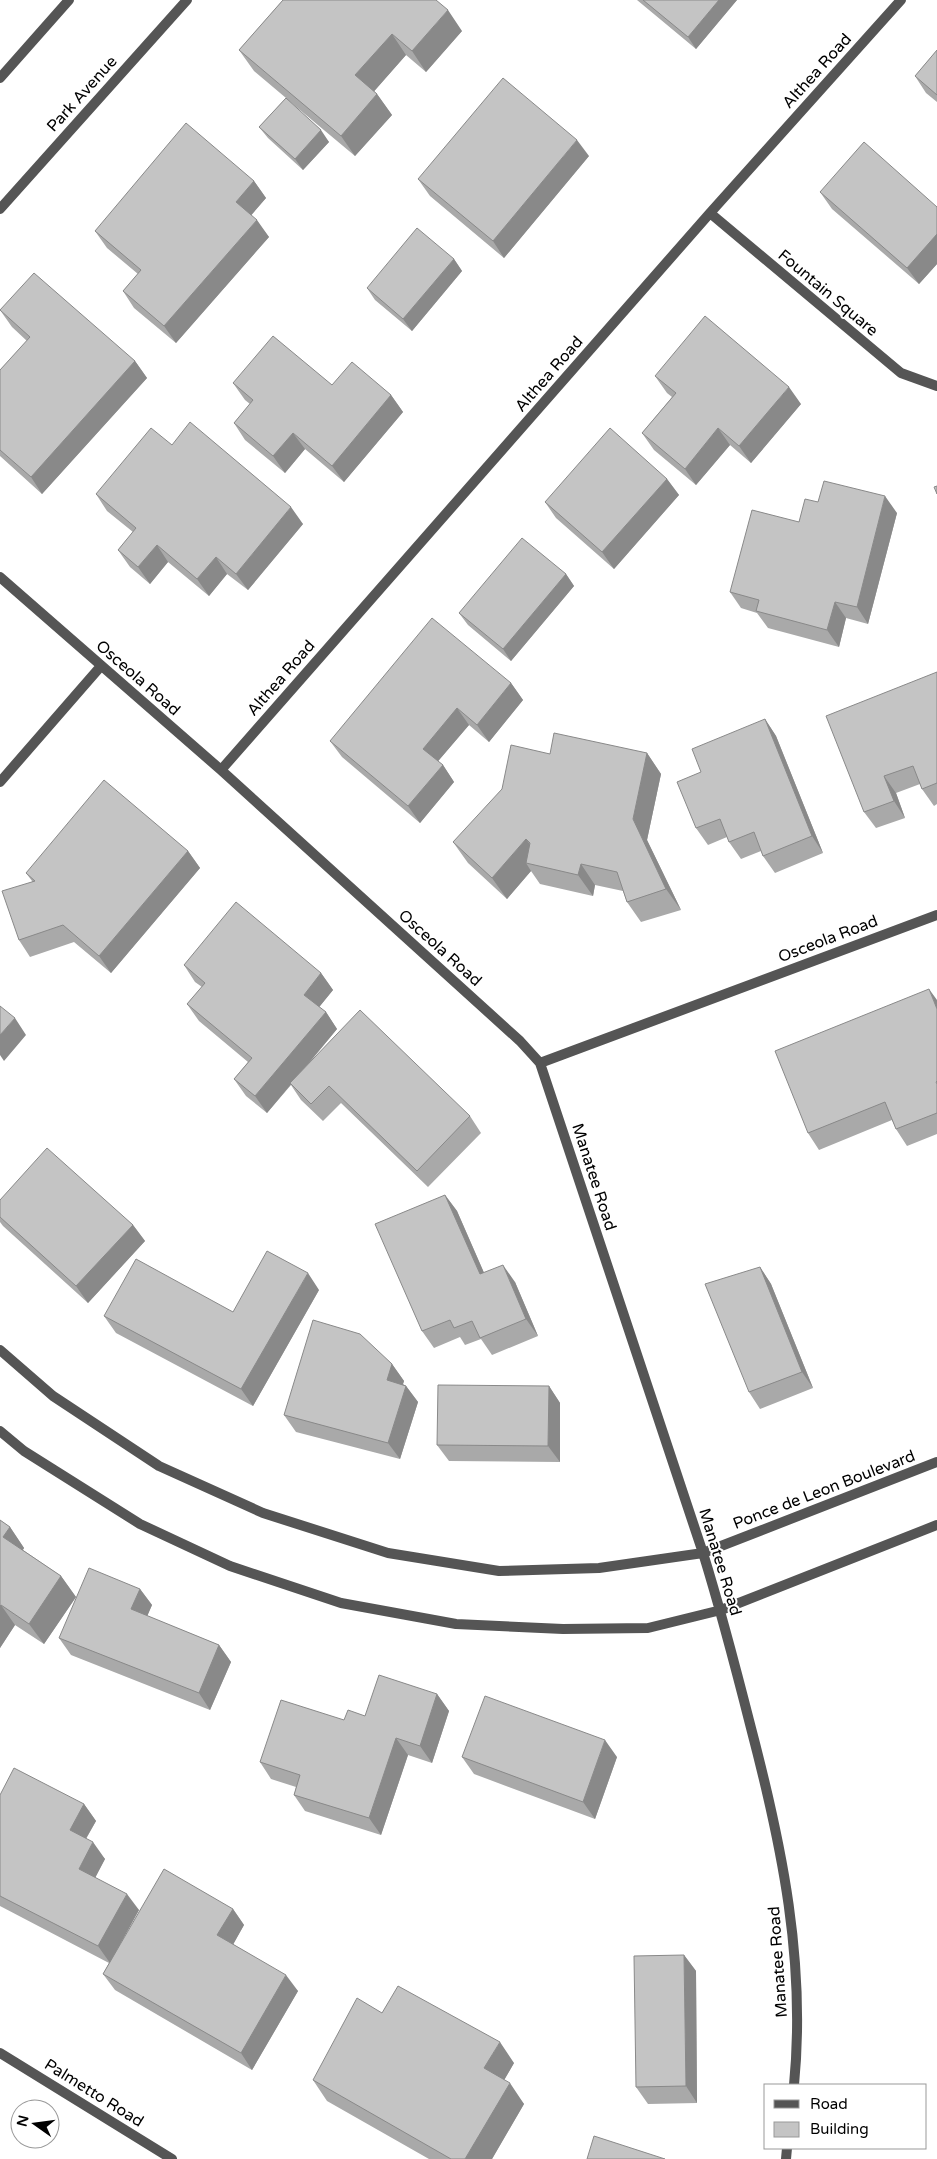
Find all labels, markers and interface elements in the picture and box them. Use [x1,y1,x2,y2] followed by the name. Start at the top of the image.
[778,29,856,113] street label: Althea Road
[43,52,121,136] street label: Park Avenue
[774,245,882,341] street label: Fountain Square
[511,332,587,416] street label: Althea Road
[92,636,184,720] street label: Osceola Road
[243,636,319,720] street label: Althea Road
[394,905,486,991] street label: Osceola Road
[775,911,881,967] street label: Osceola Road
[567,1121,621,1233] street label: Manatee Road
[730,1446,918,1534] street label: Ponce de Leon Boulevard
[694,1506,746,1618] street label: Manatee Road
[764,1906,792,2018] street label: Manatee Road
[41,2055,147,2131] street label: Palmetto Road
[764,2084,927,2149] legend
[810,2095,848,2113] text: Road
[10,2099,60,2149] north arrow
[13,2113,32,2128] text: N
[810,2120,869,2138] text: Building

